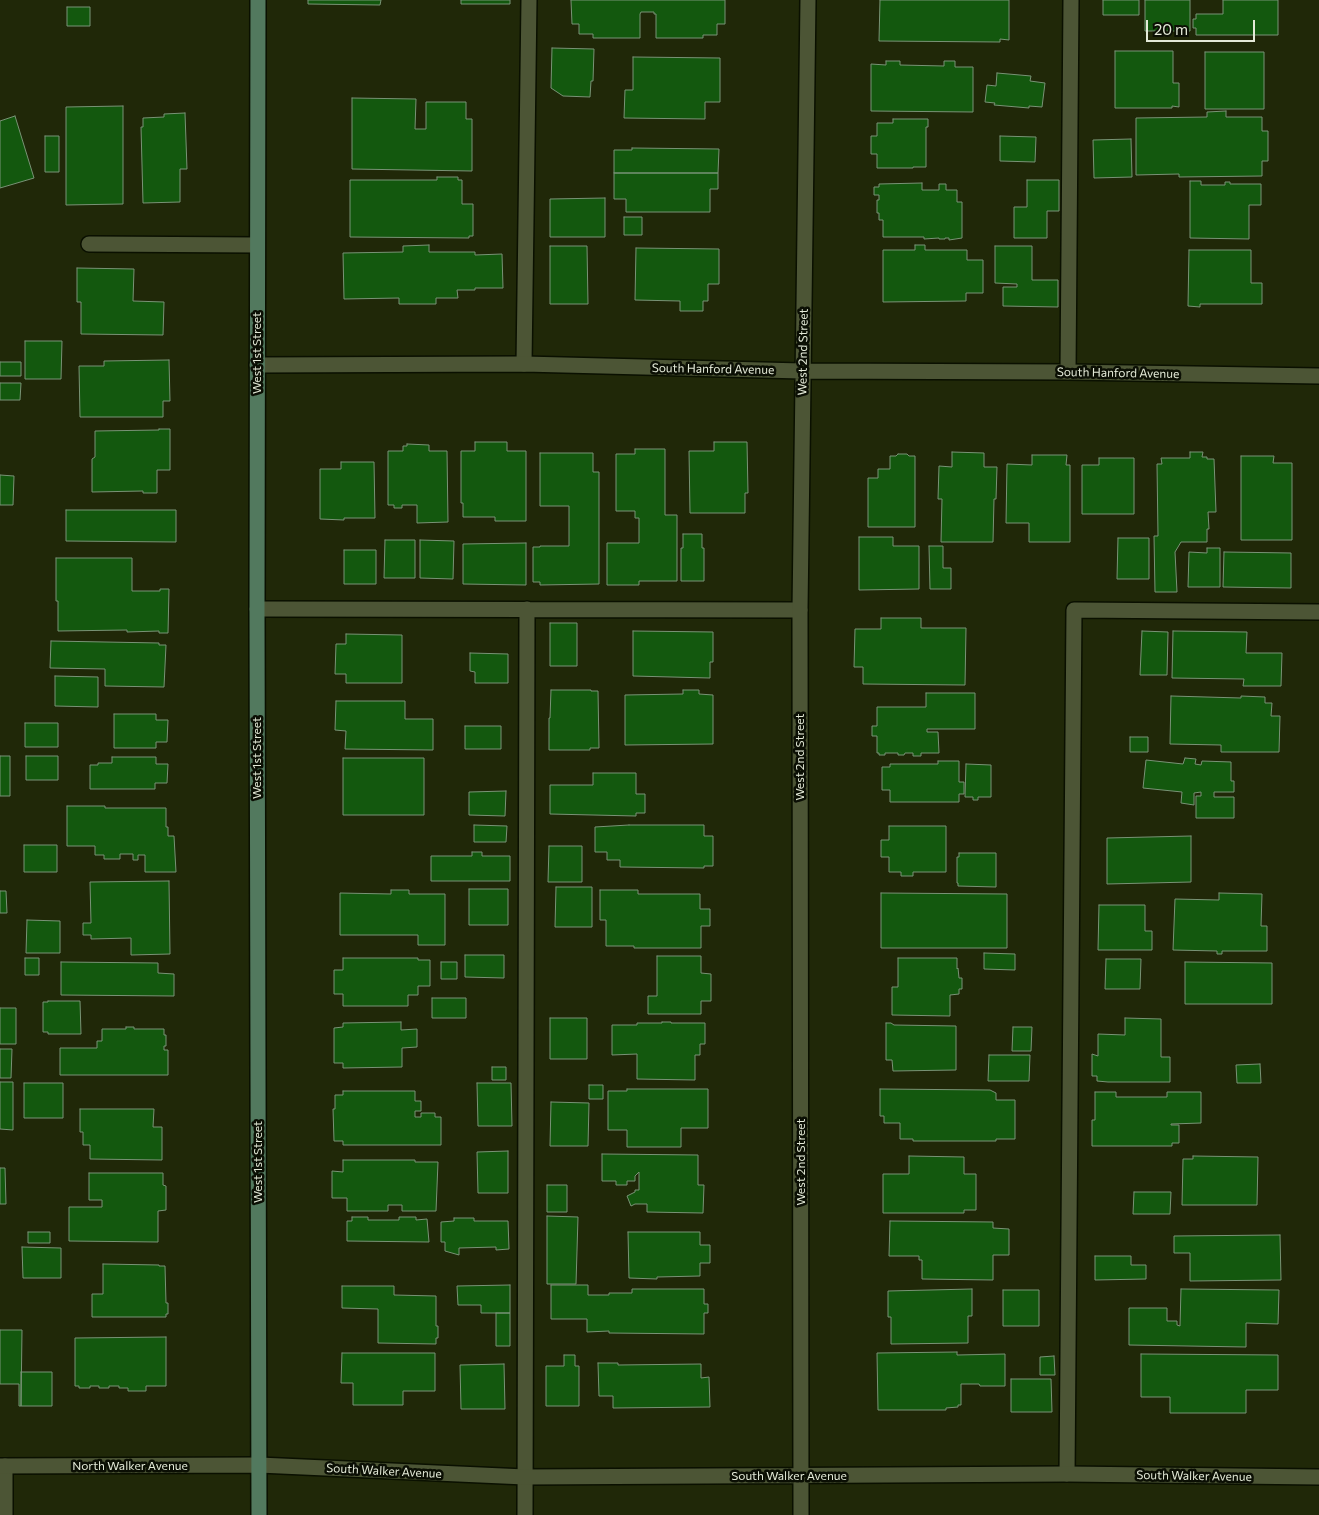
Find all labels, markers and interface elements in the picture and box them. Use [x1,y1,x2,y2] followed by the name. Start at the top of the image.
[1149,10,1258,42] scale bar
[1154,20,1188,38] text: 20 m
[795,308,811,396] street label: West 2nd Street
[250,312,264,394] street label: West 1st Street
[652,361,774,377] street label: South Hanford Avenue
[1057,365,1179,381] street label: South Hanford Avenue
[793,713,807,801] street label: West 2nd Street
[250,717,264,799] street label: West 1st Street
[794,1118,808,1206] street label: West 2nd Street
[251,1121,265,1203] street label: West 1st Street
[72,1459,188,1473] street label: North Walker Avenue
[326,1461,442,1481] street label: South Walker Avenue
[1136,1468,1252,1484] street label: South Walker Avenue
[731,1469,847,1483] street label: South Walker Avenue

